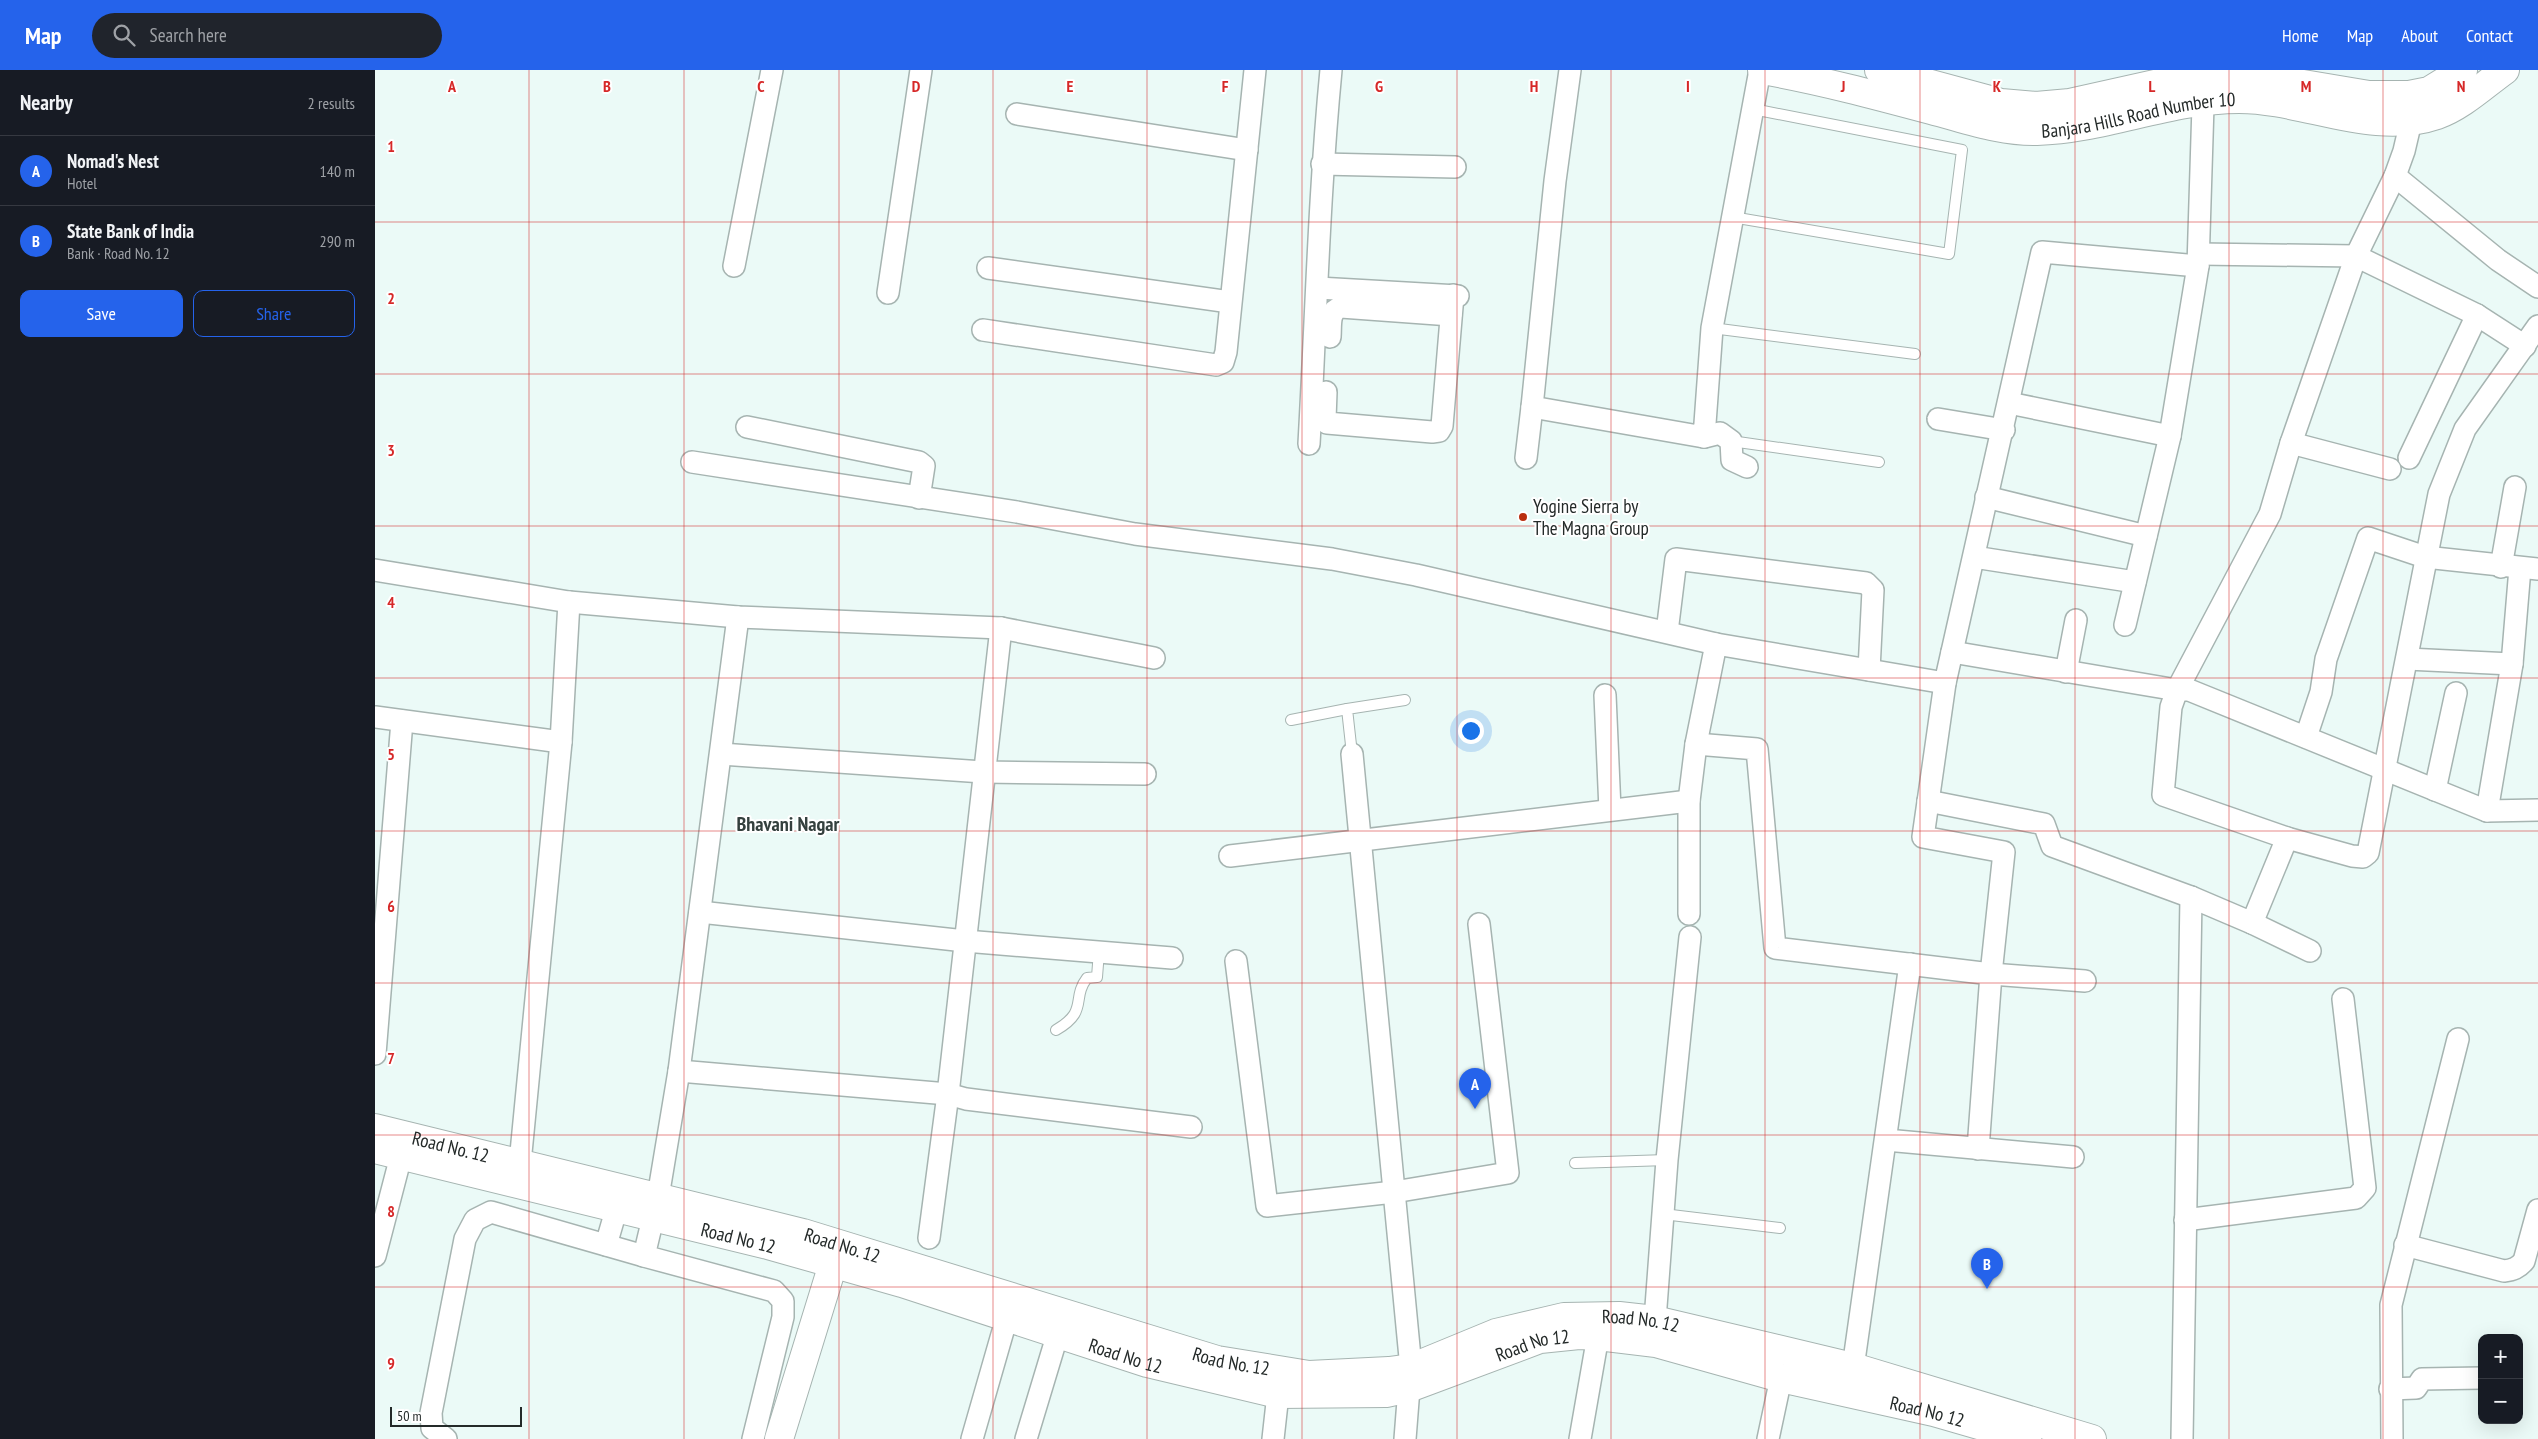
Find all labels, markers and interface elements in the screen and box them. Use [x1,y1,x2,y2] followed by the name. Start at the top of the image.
[92,13,442,58] search box
[25,20,62,51] text: Map
[110,21,138,49] icon: search
[150,23,227,47] text: Search here
[2282,24,2319,47] text: Home
[2347,24,2373,47] text: Map
[2401,24,2438,47] text: About
[2466,24,2513,47] text: Contact
[447,76,457,96] text: A
[603,76,611,96] text: B
[757,76,765,96] text: C
[912,76,921,96] text: D
[1067,76,1074,96] text: E
[1222,76,1229,96] text: F
[1375,76,1383,96] text: G
[1530,76,1538,96] text: H
[1686,76,1690,96] text: I
[1840,76,1845,96] text: J
[1993,76,2002,96] text: K
[2149,76,2156,96] text: L
[2301,76,2311,96] text: M
[2457,76,2465,96] text: N
[2041,87,2236,143] street label: Banjara Hills Road Number 10
[20,89,73,116] text: Nearby
[308,93,355,113] text: 2 results
[387,136,395,156] text: 1
[67,149,159,173] text: Nomad's Nest
[32,161,40,181] text: A
[320,161,355,181] text: 140 m
[67,173,97,193] text: Hotel
[67,219,194,243] text: State Bank of India
[32,231,40,251] text: B
[320,231,355,251] text: 290 m
[67,243,170,263] text: Bank · Road No. 12
[387,288,395,308] text: 2
[20,290,183,337] button: Save
[193,290,355,337] button: Share
[387,440,395,460] text: 3
[1533,494,1649,540] place label: Yogine Sierra by The Magna Group
[1517,511,1529,523] marker: Yogine Sierra by The Magna Group
[387,592,395,612] text: 4
[1458,718,1484,744] your location
[387,744,395,764] text: 5
[737,811,840,837] district label: Bhavani Nagar
[387,896,395,916] text: 6
[387,1048,395,1068] text: 7
[1459,1068,1491,1109] pin: A
[410,1126,492,1168] street label: Road No. 12
[387,1201,395,1221] text: 8
[699,1217,778,1259] street label: Road No 12
[802,1222,883,1268] street label: Road No. 12
[1971,1248,2003,1289] pin: B
[1602,1304,1682,1337] street label: Road No. 12
[1492,1324,1571,1367] street label: Road No 12
[1086,1333,1165,1378] street label: Road No 12
[2478,1334,2523,1424] map controls
[2478,1334,2523,1379] button: +
[1190,1341,1272,1380] street label: Road No. 12
[387,1353,395,1373] text: 9
[2478,1379,2523,1424] button: −
[1888,1391,1967,1432] street label: Road No 12
[390,1404,523,1427] scale bar
[397,1407,422,1425] text: 50 m

